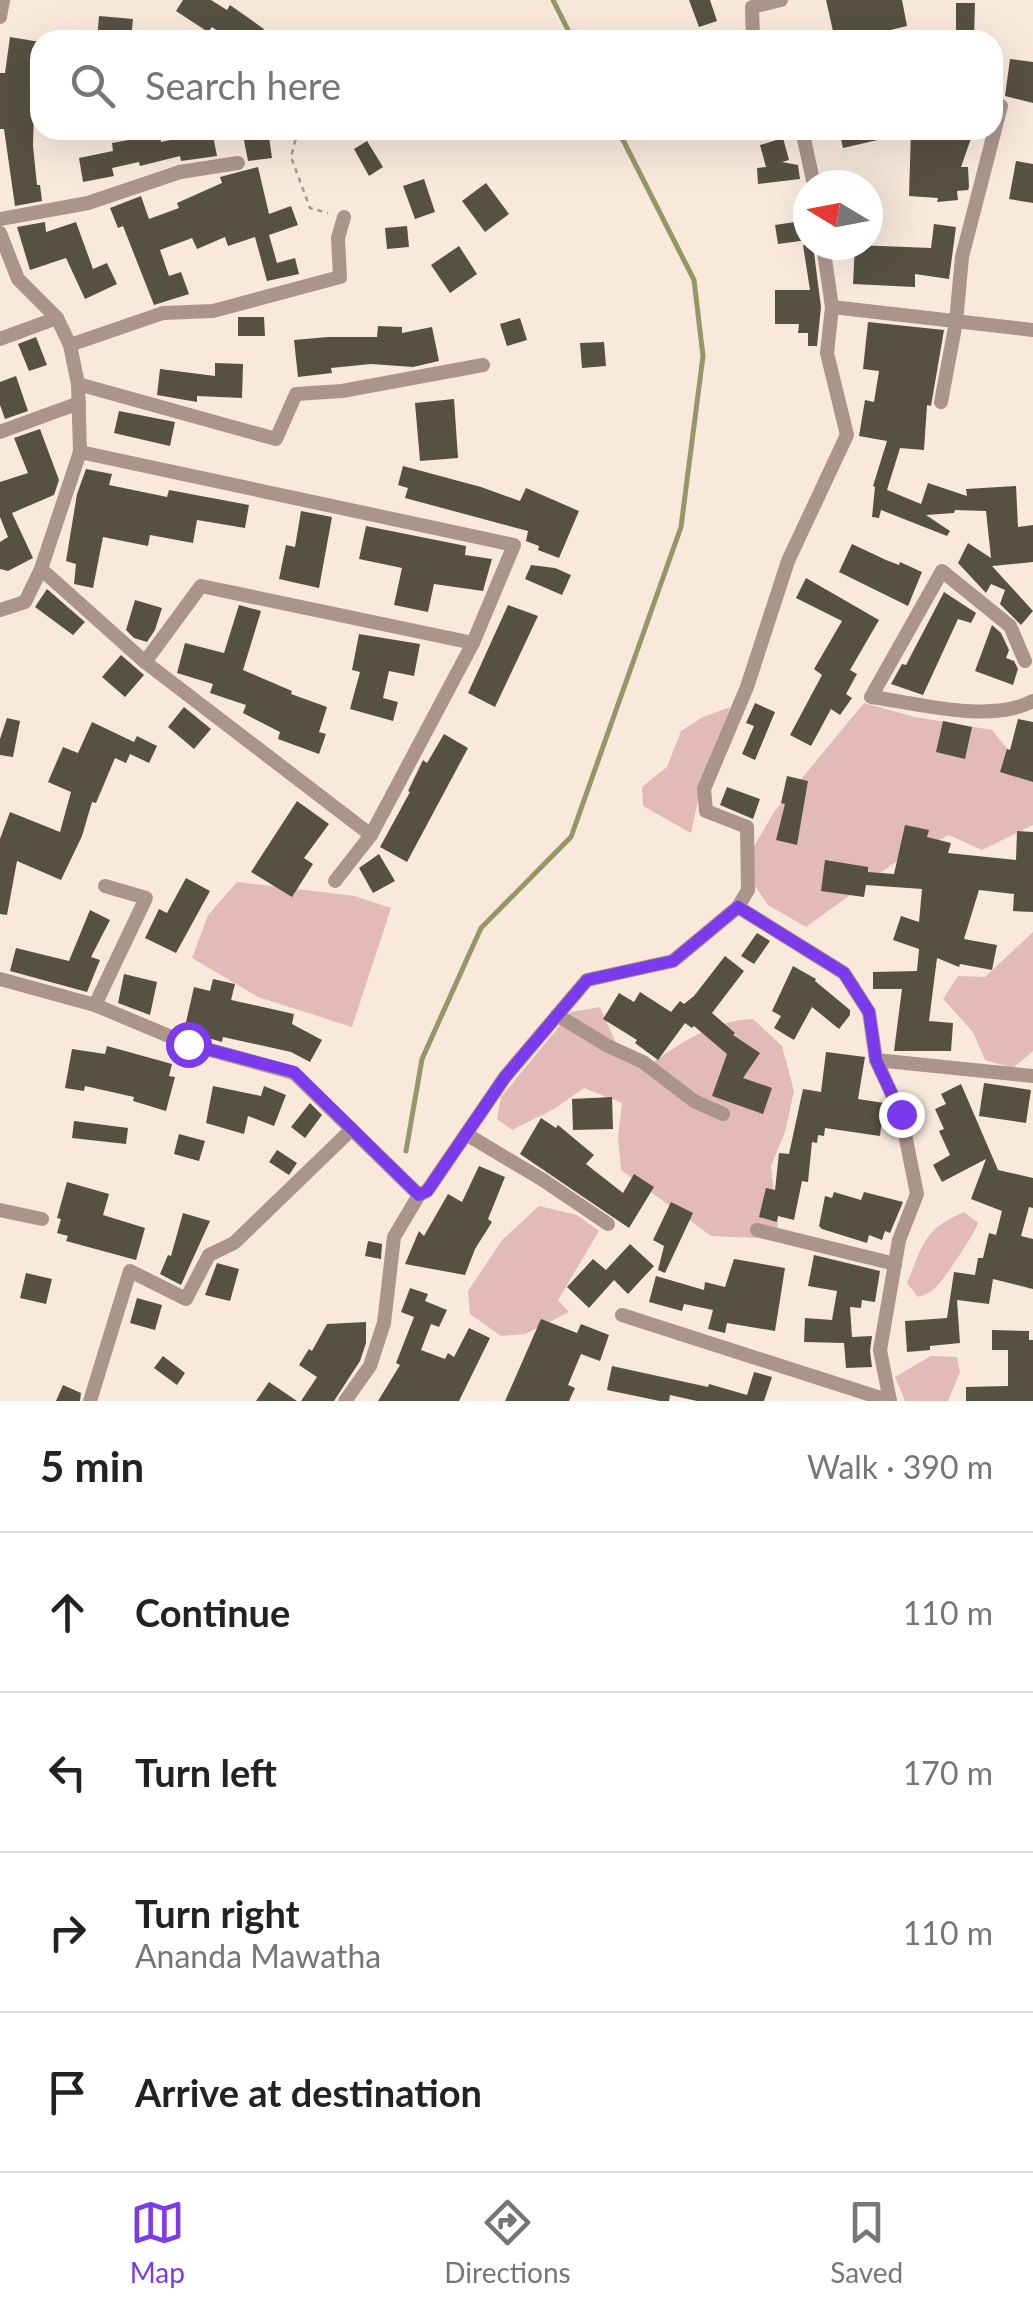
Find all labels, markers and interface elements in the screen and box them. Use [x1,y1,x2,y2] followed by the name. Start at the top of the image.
[30,30,1003,140] search box
[65,58,120,113] icon: search
[145,62,341,108] text: Search here
[793,170,883,260] north arrow
[166,1022,212,1068] route start
[879,1092,925,1138] route end
[40,1441,144,1491] text: 5 min
[807,1447,993,1486] text: Walk · 390 m
[40,1585,95,1640] icon: ahead
[135,1589,290,1635] text: Continue
[903,1593,993,1632] text: 110 m
[40,1745,95,1800] icon: left
[135,1749,277,1795] text: Turn left
[903,1753,993,1792] text: 170 m
[135,1890,300,1936] text: Turn right
[40,1905,95,1960] icon: right
[903,1913,993,1952] text: 110 m
[135,1936,381,1975] text: Ananda Mawatha
[40,2065,95,2120] icon: arrive
[135,2069,482,2115] text: Arrive at destination
[130,2195,185,2289] tab: Map
[444,2195,571,2289] tab: Directions
[830,2195,903,2289] tab: Saved

